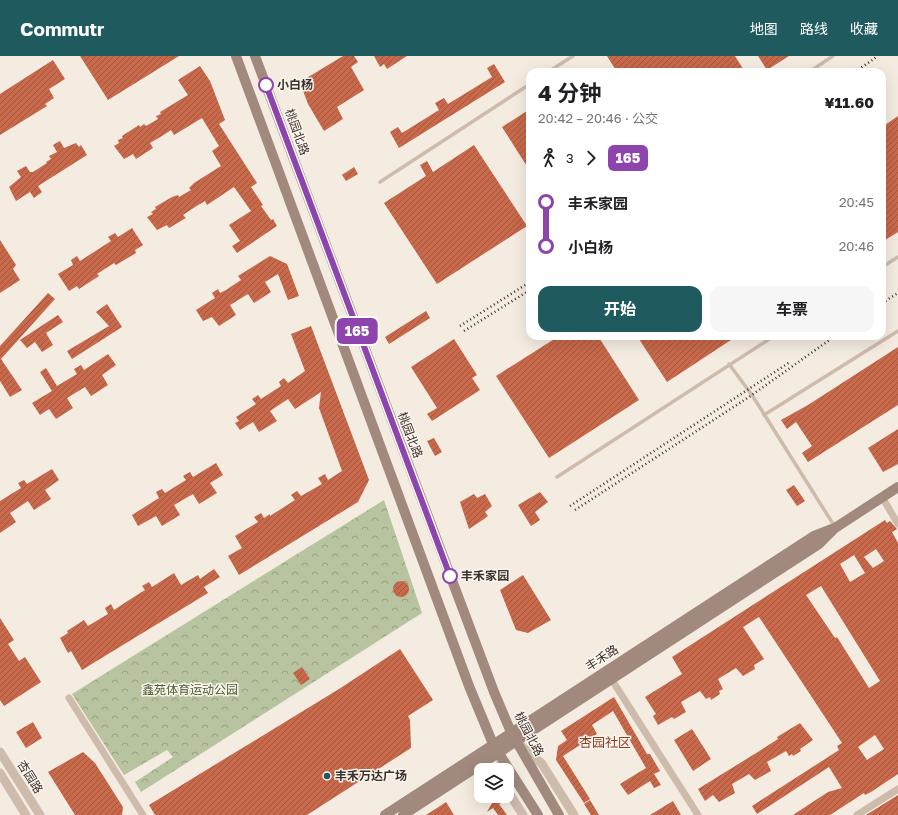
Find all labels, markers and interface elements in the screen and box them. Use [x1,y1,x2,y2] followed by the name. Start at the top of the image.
[20,17,104,40] text: Commutr
[750,20,778,37] text: 地图
[800,20,828,37] text: 路线
[850,20,878,37] text: 收藏
[258,77,274,93] marker: 小白杨
[277,77,313,92] place label: 小白杨
[538,79,601,106] text: 4 分钟
[825,93,874,111] text: ¥11.60
[282,107,313,157] street label: 桃园北路
[538,110,658,126] text: 20:42 – 20:46 · 公交
[538,147,560,169] icon: walk
[580,147,602,169] icon: forward
[616,149,640,166] text: 165
[566,150,574,166] text: 3
[568,194,628,212] text: 丰禾家园
[839,194,874,210] text: 20:45
[568,238,613,256] text: 小白杨
[839,238,874,254] text: 20:46
[538,286,702,332] button: 开始
[710,286,874,332] button: 车票
[334,318,380,344] line badge: 165
[345,322,369,339] text: 165
[395,410,426,460] street label: 桃园北路
[442,568,458,584] marker: 丰禾家园
[461,568,509,583] place label: 丰禾家园
[583,641,621,674] street label: 丰禾路
[142,682,238,697] park label: 鑫苑体育运动公园
[512,709,547,758] street label: 桃园北路
[579,734,631,750] district label: 杏园社区
[15,757,46,796] street label: 杏园路
[474,763,514,803] map controls
[474,763,514,803] button: layers
[335,768,407,783] place label: 丰禾万达广场
[322,771,332,781] marker: 丰禾万达广场

